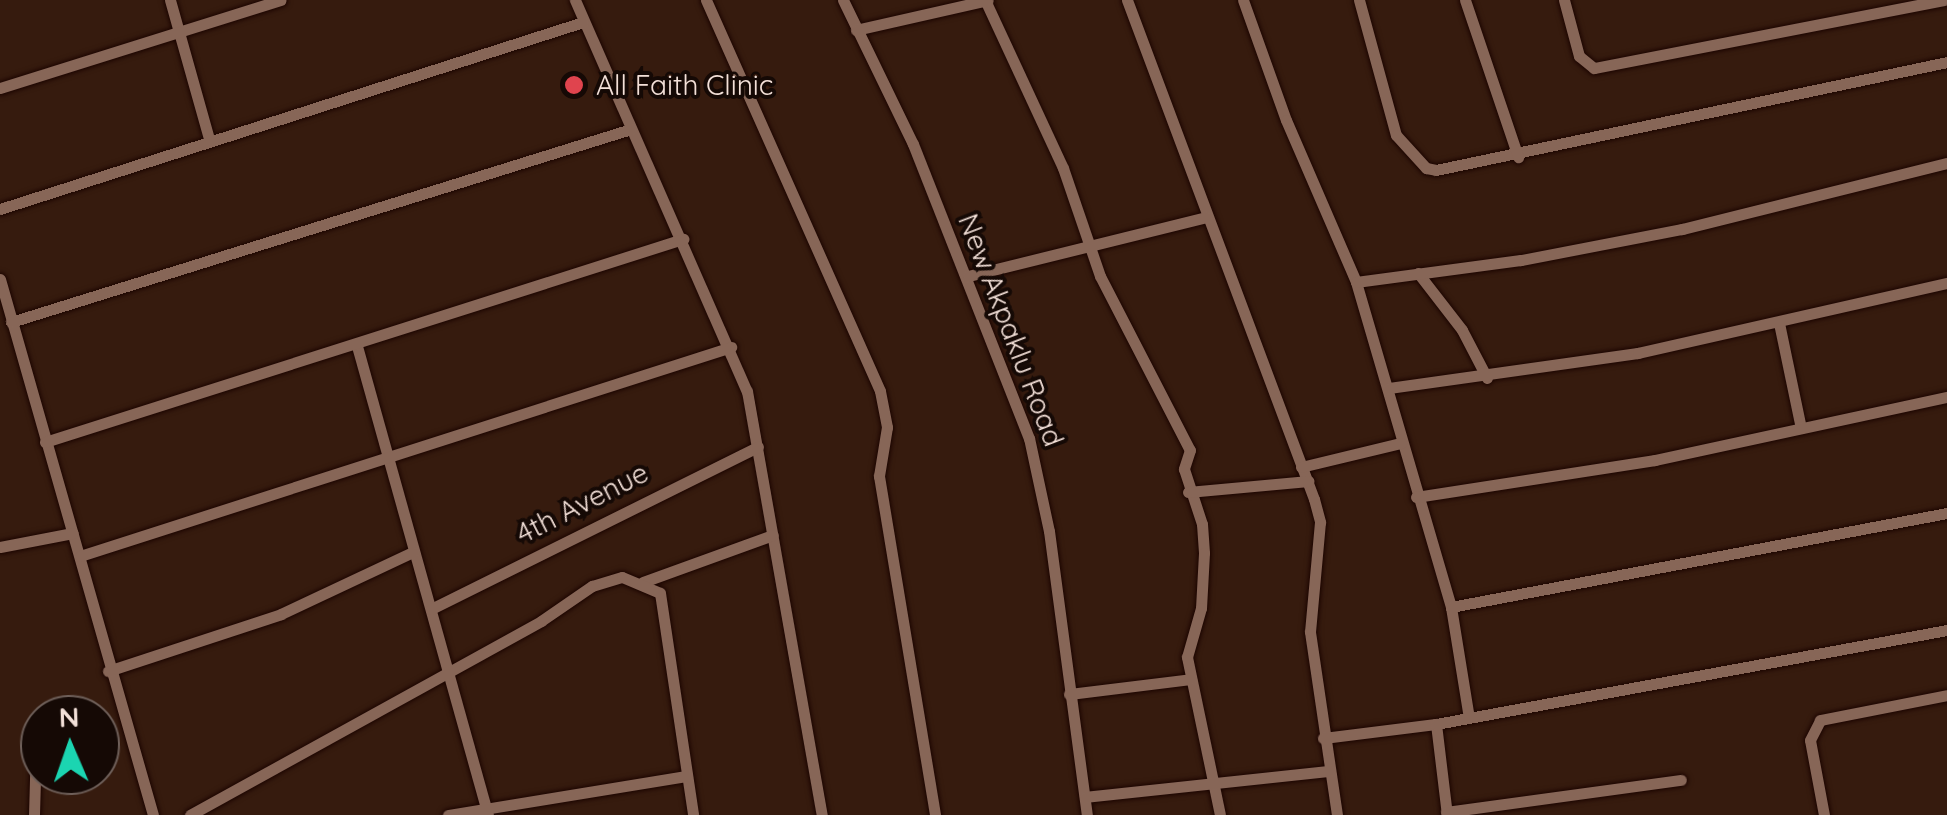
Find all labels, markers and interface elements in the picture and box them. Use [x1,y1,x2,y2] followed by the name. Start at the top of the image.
[596,68,773,102] place label: All Faith Clinic
[561,72,587,98] marker: All Faith Clinic
[951,209,1071,451] street label: New Akpaklu Road
[510,455,654,551] street label: 4th Avenue
[20,695,120,795] north arrow
[58,699,80,734] text: N

